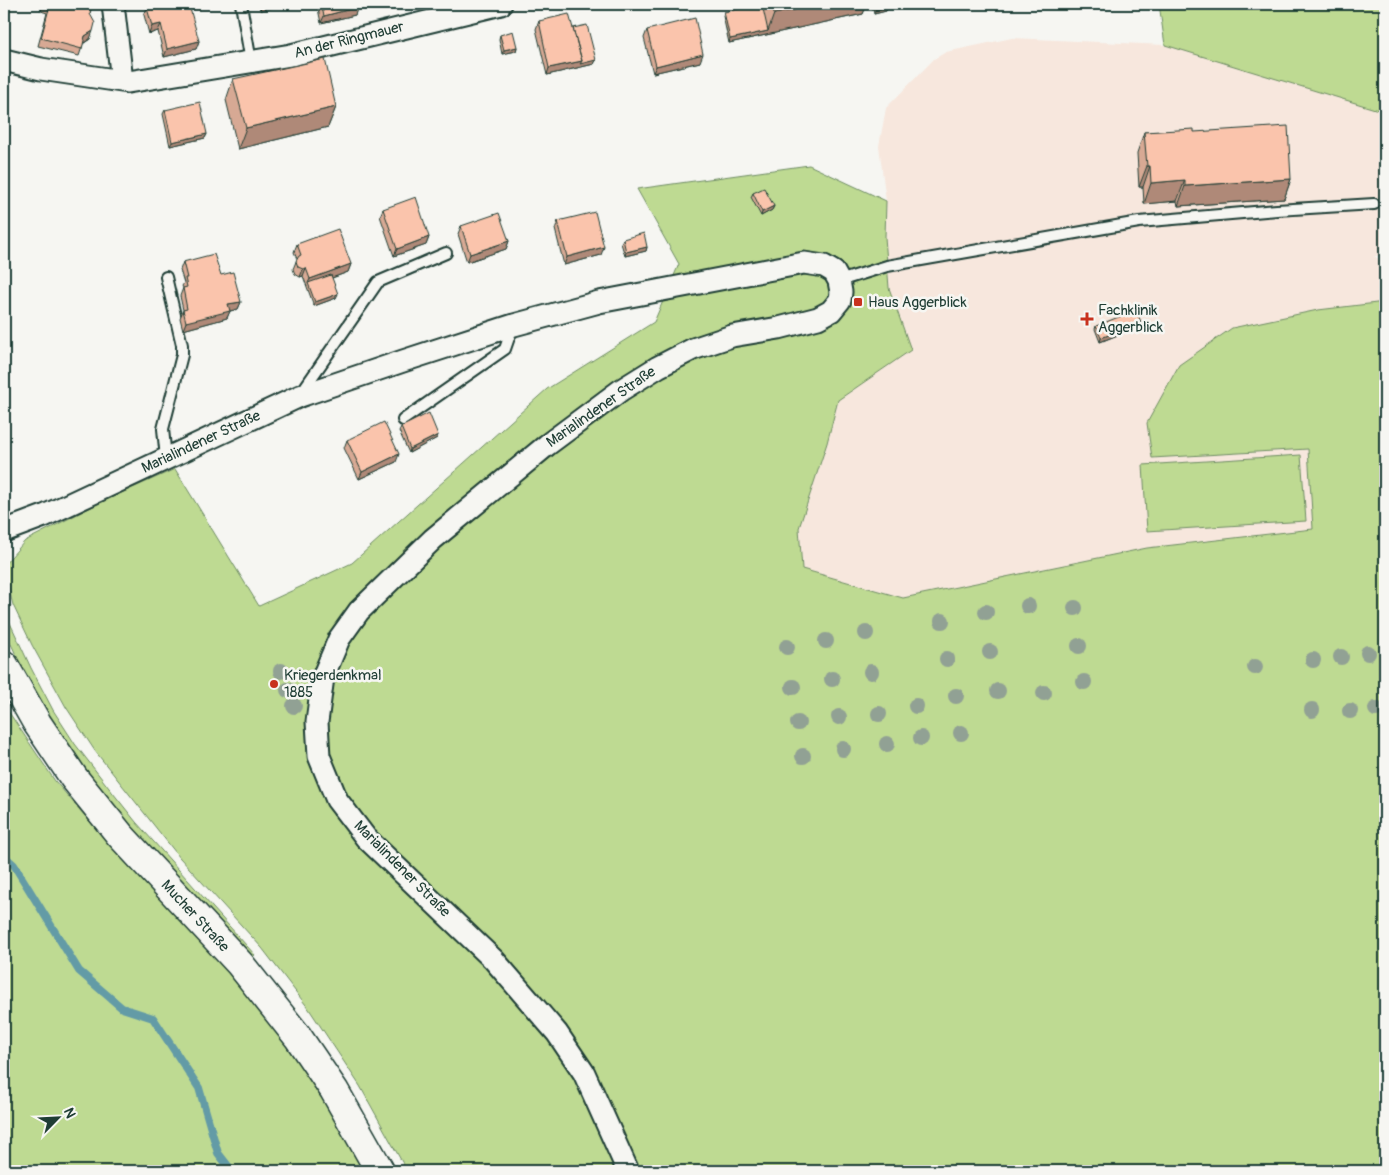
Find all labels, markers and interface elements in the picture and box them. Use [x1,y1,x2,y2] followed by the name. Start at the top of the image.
[292,17,407,63] street label: An der Ringmauer
[868,293,967,312] place label: Haus Aggerblick
[852,296,864,308] marker: Haus Aggerblick
[1098,301,1164,337] place label: Fachklinik Aggerblick
[1080,312,1094,326] marker: Fachklinik Aggerblick
[543,362,660,452] street label: Marialindener Straße
[138,406,264,478] street label: Marialindener Straße
[284,666,382,702] place label: Kriegerdenkmal 1885
[268,678,280,690] marker: Kriegerdenkmal 1885
[350,817,455,922] street label: Marialindener Straße
[157,876,234,956] street label: Mucher Straße
[32,1092,82,1142] north arrow
[60,1105,79,1121] text: N

